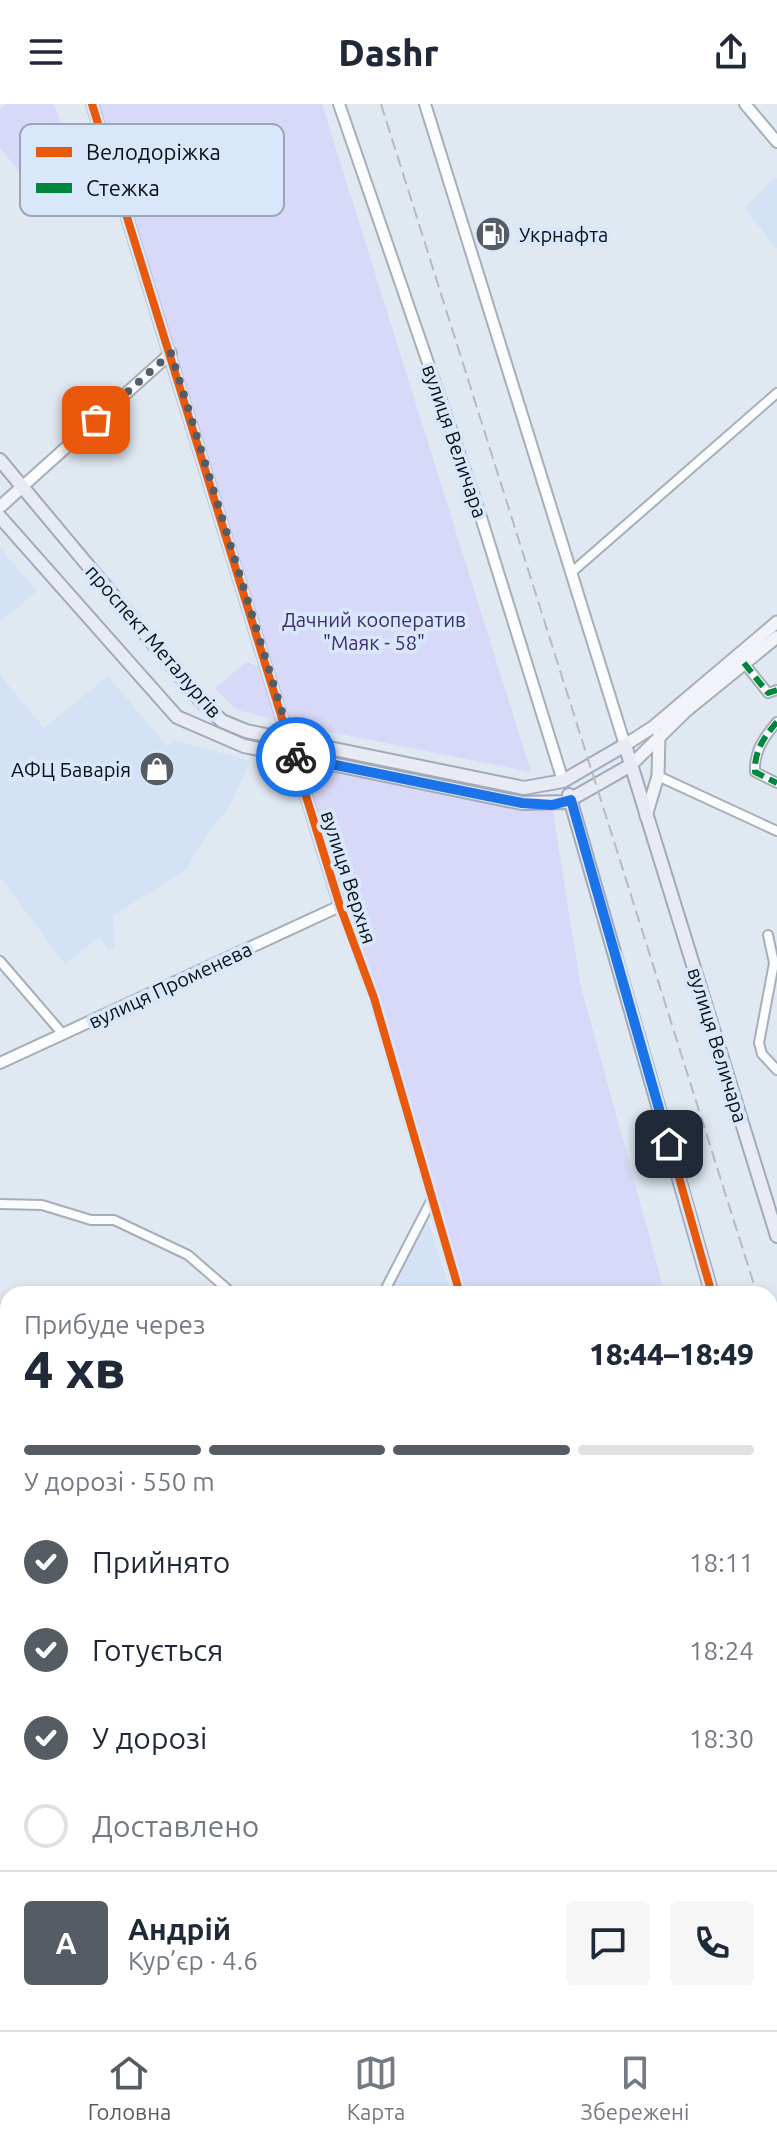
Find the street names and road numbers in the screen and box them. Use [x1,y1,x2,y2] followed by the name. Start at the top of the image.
[418,361,492,521] street label: вулиця Величара
[81,560,227,722] street label: проспект Металургів
[317,808,381,946] street label: вулиця Верхня
[85,937,255,1033] street label: вулиця Променева
[683,965,753,1125] street label: вулиця Величара

